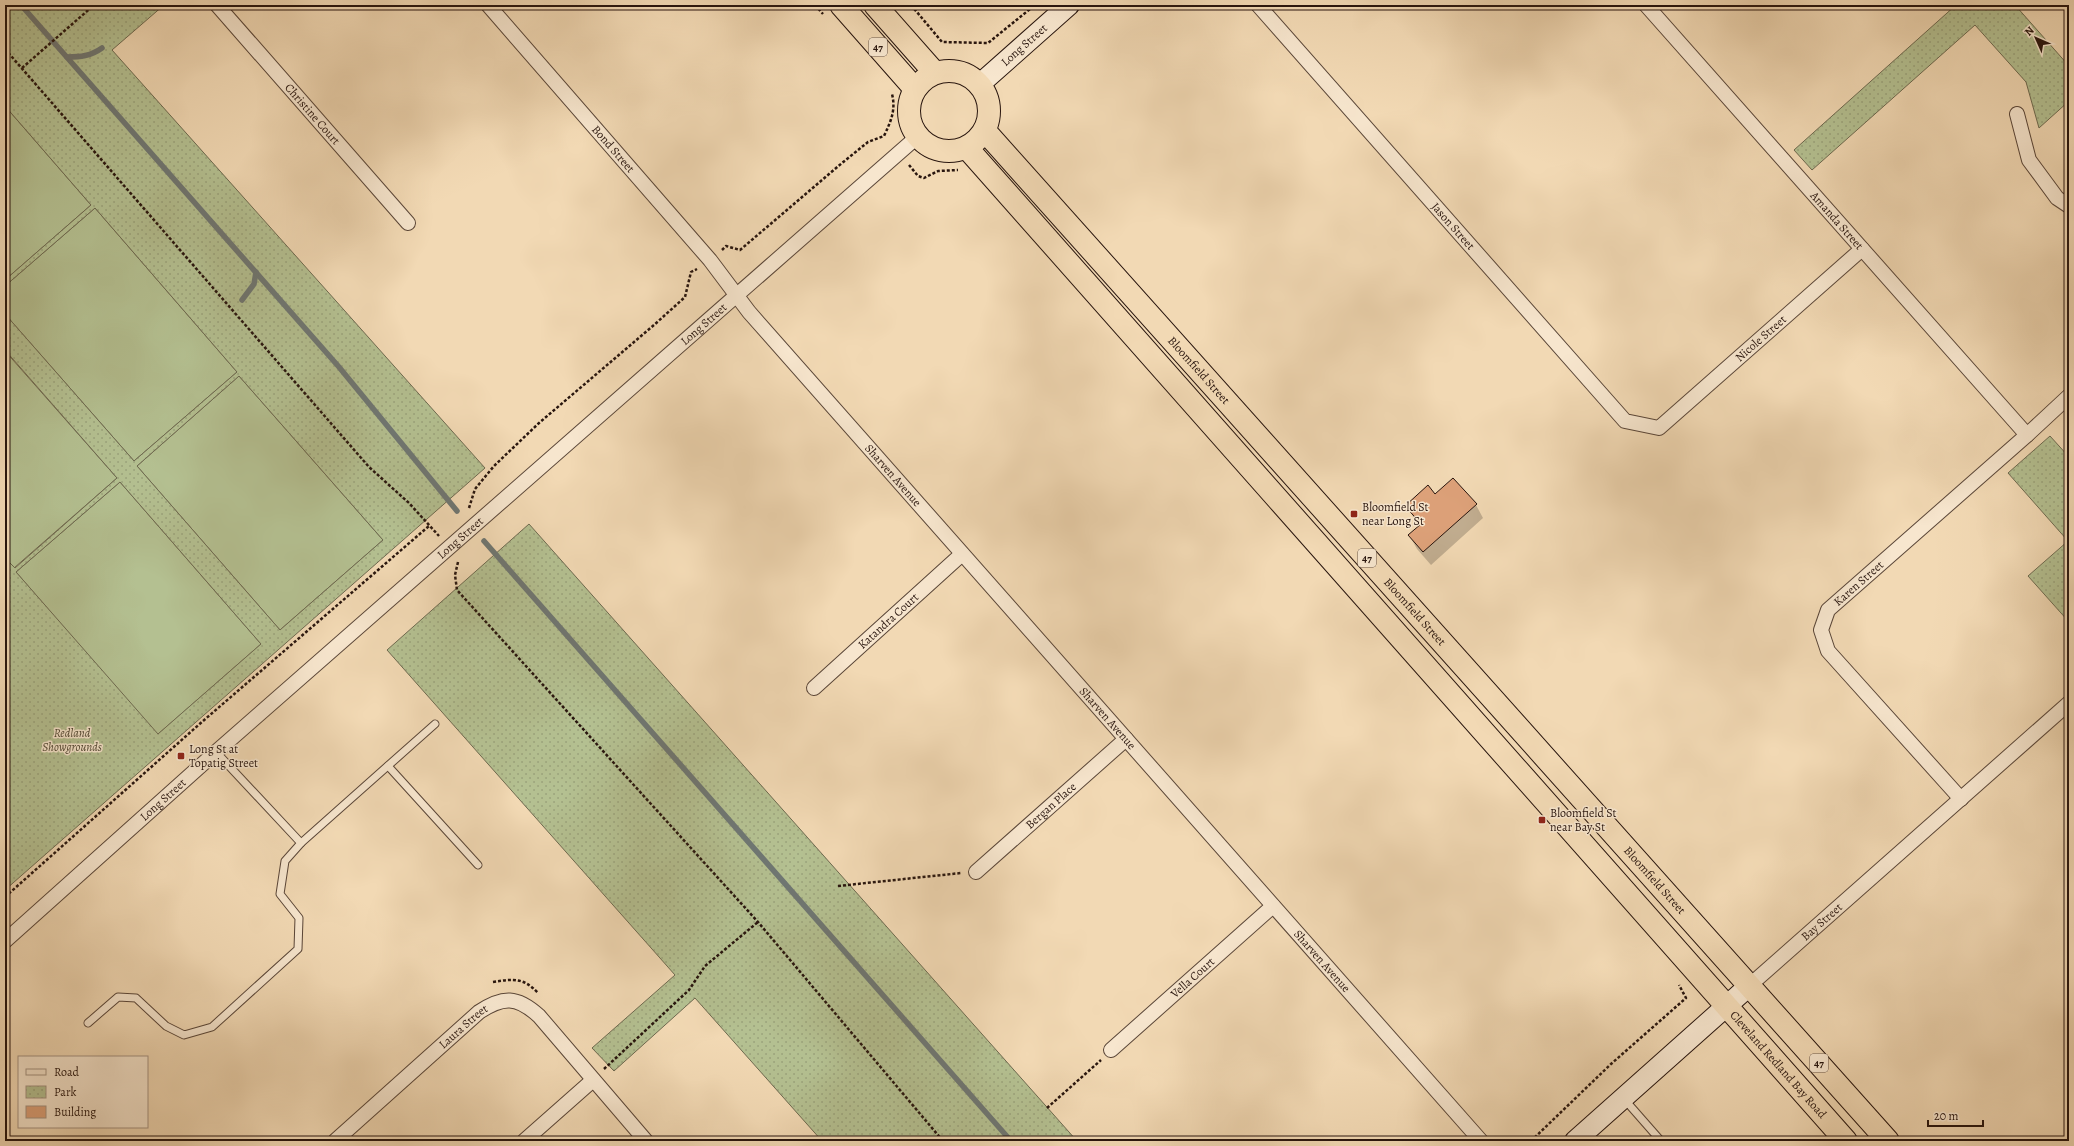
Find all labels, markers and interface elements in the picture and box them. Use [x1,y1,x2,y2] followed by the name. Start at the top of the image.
[2016,18,2056,58] north arrow
[998,20,1051,70] street label: Long Street
[2021,23,2037,39] text: N
[869,38,887,56] road number: 47
[281,80,344,148] street label: Christine Court
[588,122,639,176] street label: Bond Street
[1806,187,1867,253] street label: Amanda Street
[1428,199,1479,253] street label: Jason Street
[677,299,730,349] street label: Long Street
[1732,311,1790,365] street label: Nicole Street
[1164,333,1234,408] street label: Bloomfield Street
[861,441,925,510] street label: Sharven Avenue
[1362,499,1429,529] place label: Bloomfield St near Long St
[1349,509,1359,519] marker: Bloomfield St near Long St
[434,513,487,563] street label: Long Street
[1358,549,1376,567] road number: 47
[1830,557,1887,609] street label: Karen Street
[1380,575,1449,649] street label: Bloomfield Street
[854,589,922,652] street label: Katandra Court
[1076,684,1140,753] street label: Sharven Avenue
[42,725,102,755] park label: Redland Showgrounds
[189,741,258,771] place label: Long St at Topatig Street
[176,751,186,761] marker: Long St at Topatig Street
[136,775,189,824] street label: Long Street
[1022,779,1080,833] street label: Bergan Place
[1550,805,1617,835] place label: Bloomfield St near Bay St
[1537,815,1547,825] marker: Bloomfield St near Bay St
[1620,843,1689,918] street label: Bloomfield Street
[1798,899,1846,944] street label: Bay Street
[1290,926,1354,996] street label: Sharven Avenue
[1166,954,1218,1002] street label: Vella Court
[435,1000,491,1052] street label: Laura Street
[1726,1007,1831,1122] street label: Cleveland Redland Bay Road
[1810,1054,1828,1072] road number: 47
[18,1056,148,1128] legend
[54,1064,80,1080] text: Road
[54,1084,77,1100] text: Park
[1928,1102,1983,1128] scale bar
[54,1104,96,1120] text: Building
[1934,1108,1958,1124] text: 20 m

